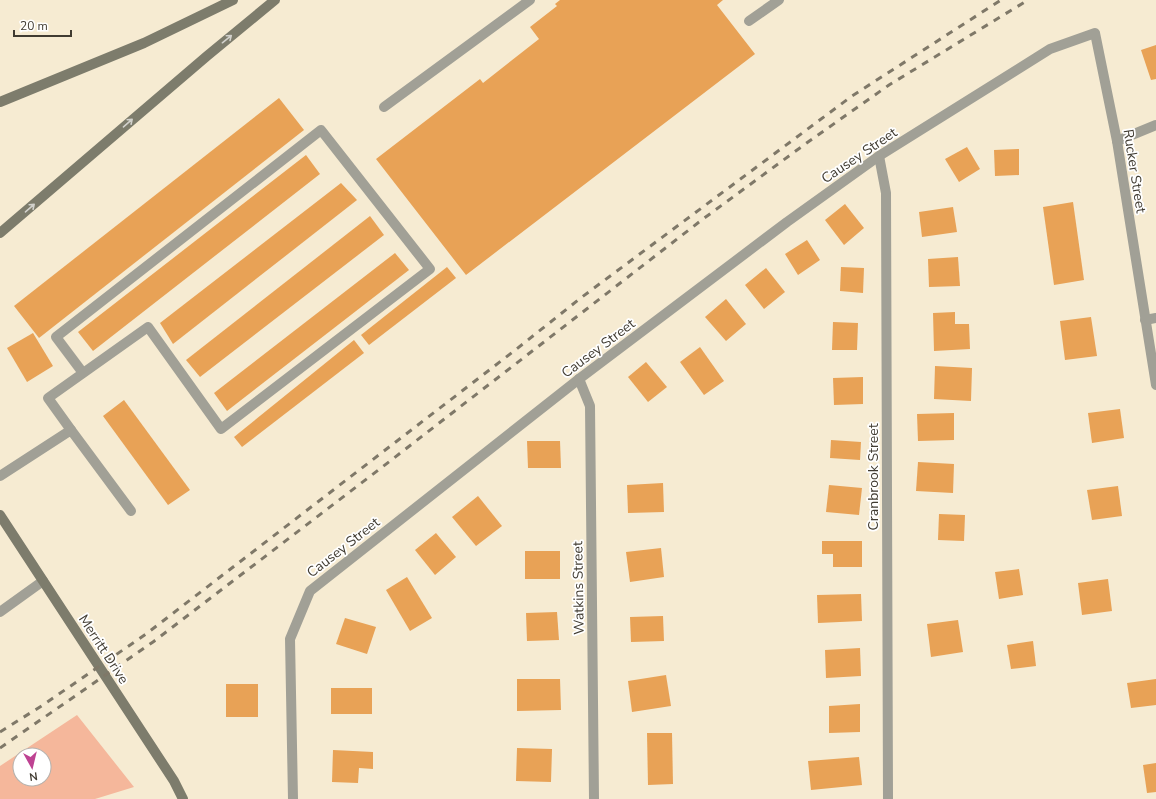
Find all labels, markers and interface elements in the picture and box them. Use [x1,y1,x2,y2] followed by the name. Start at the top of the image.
[14,12,71,38] scale bar
[20,18,48,34] text: 20 m
[222,35,233,44] one-way arrow
[123,119,134,128] one-way arrow
[818,123,901,188] street label: Causey Street
[1118,128,1151,215] street label: Rucker Street
[24,204,35,213] one-way arrow
[558,314,639,382] street label: Causey Street
[864,423,883,531] street label: Cranbrook Street
[303,513,384,582] street label: Causey Street
[568,541,589,635] street label: Watkins Street
[74,611,133,688] street label: Merritt Drive
[12,747,52,787] north arrow
[28,768,38,784] text: N

